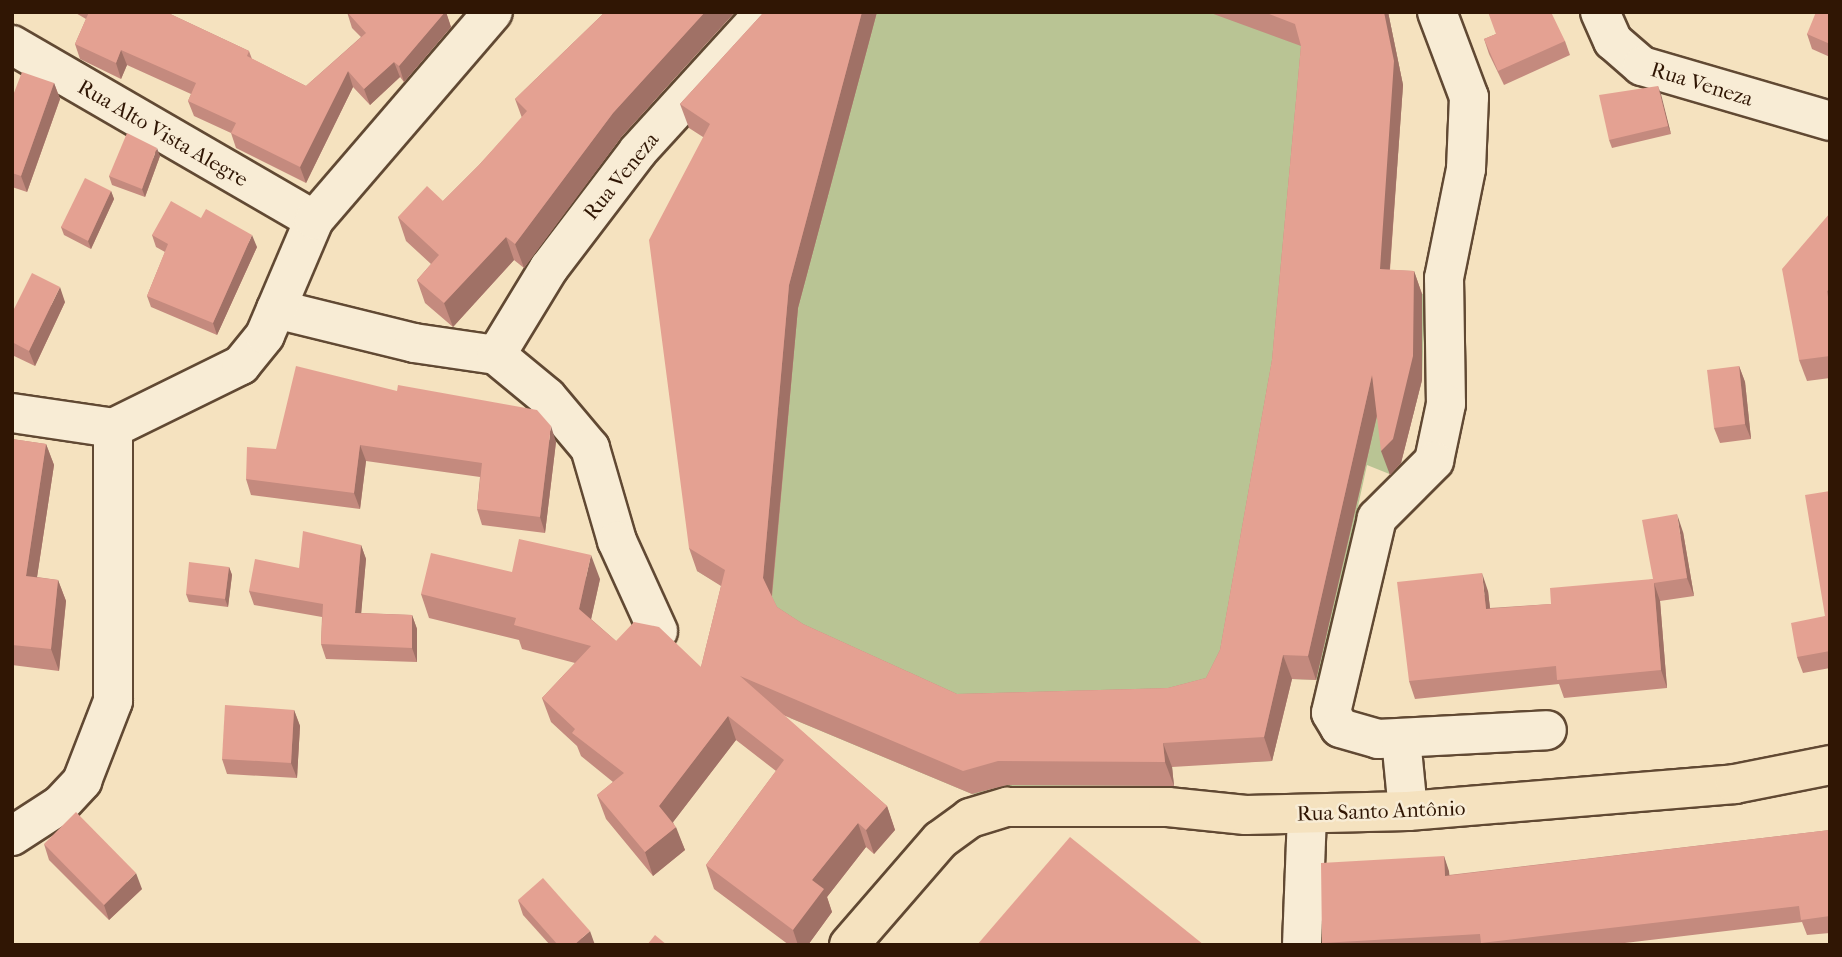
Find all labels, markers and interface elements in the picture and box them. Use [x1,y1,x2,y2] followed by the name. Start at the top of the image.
[1648,57,1756,111] street label: Rua Veneza
[73,74,253,192] street label: Rua Alto Vista Alegre
[578,127,664,225] street label: Rua Veneza
[1296,795,1466,827] street label: Rua Santo Antônio

